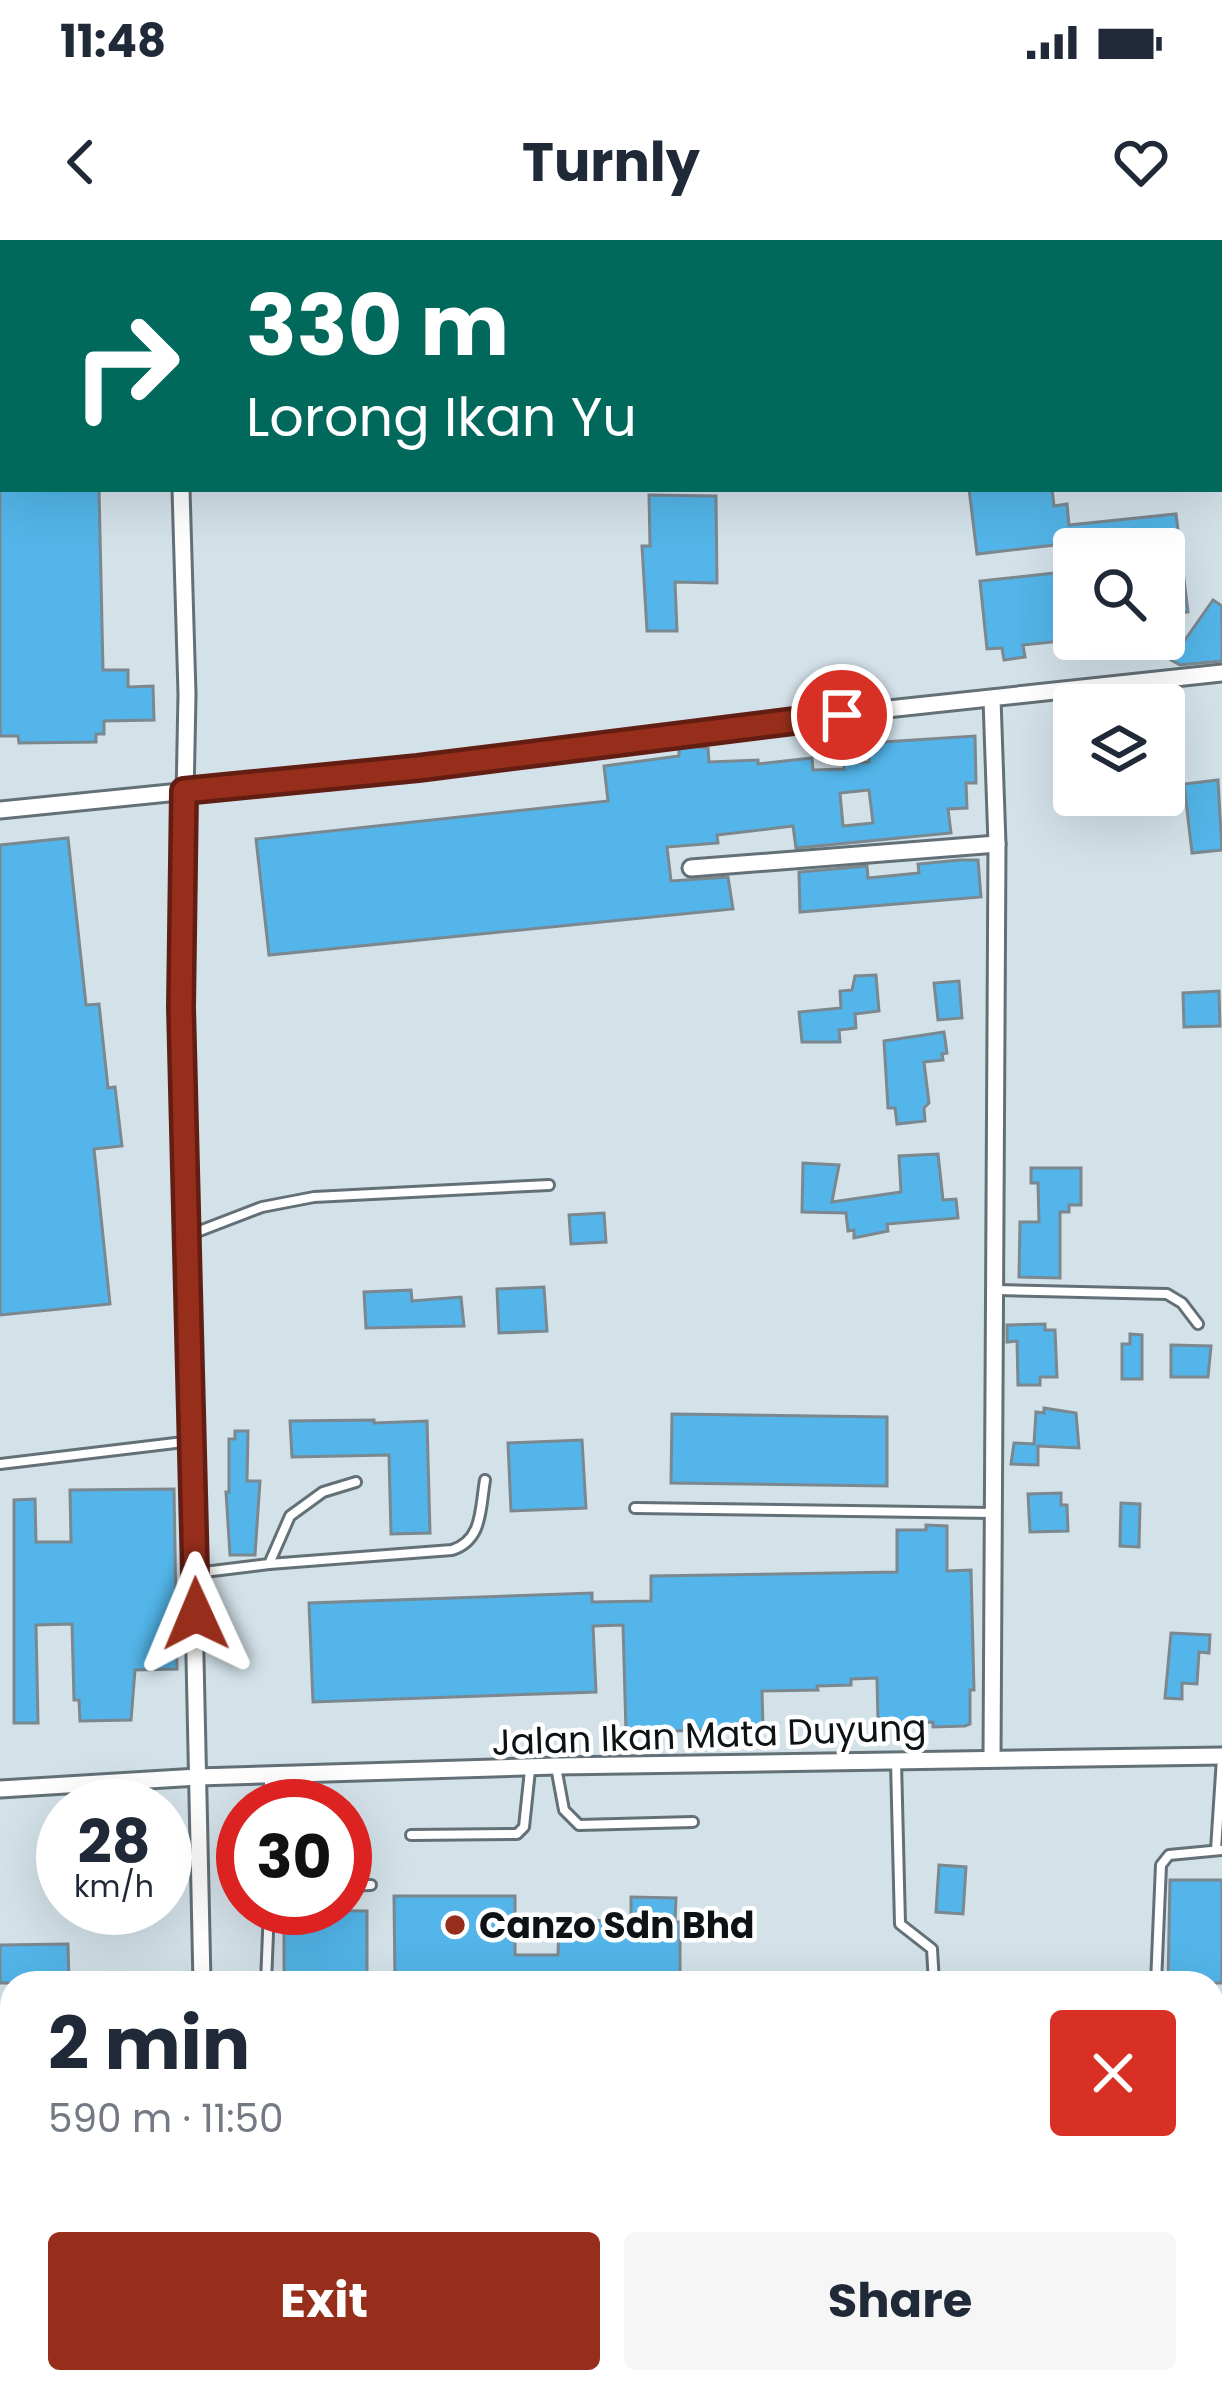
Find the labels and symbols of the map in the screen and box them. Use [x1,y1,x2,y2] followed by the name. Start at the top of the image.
[791,664,893,766] pin
[133,1551,259,1677] position arrow
[491,1702,927,1768] street label: Jalan Ikan Mata Duyung
[216,1779,372,1935] speed limit sign: 30
[479,1900,754,1951] place label: Canzo Sdn Bhd
[442,1912,468,1938] marker: Canzo Sdn Bhd

